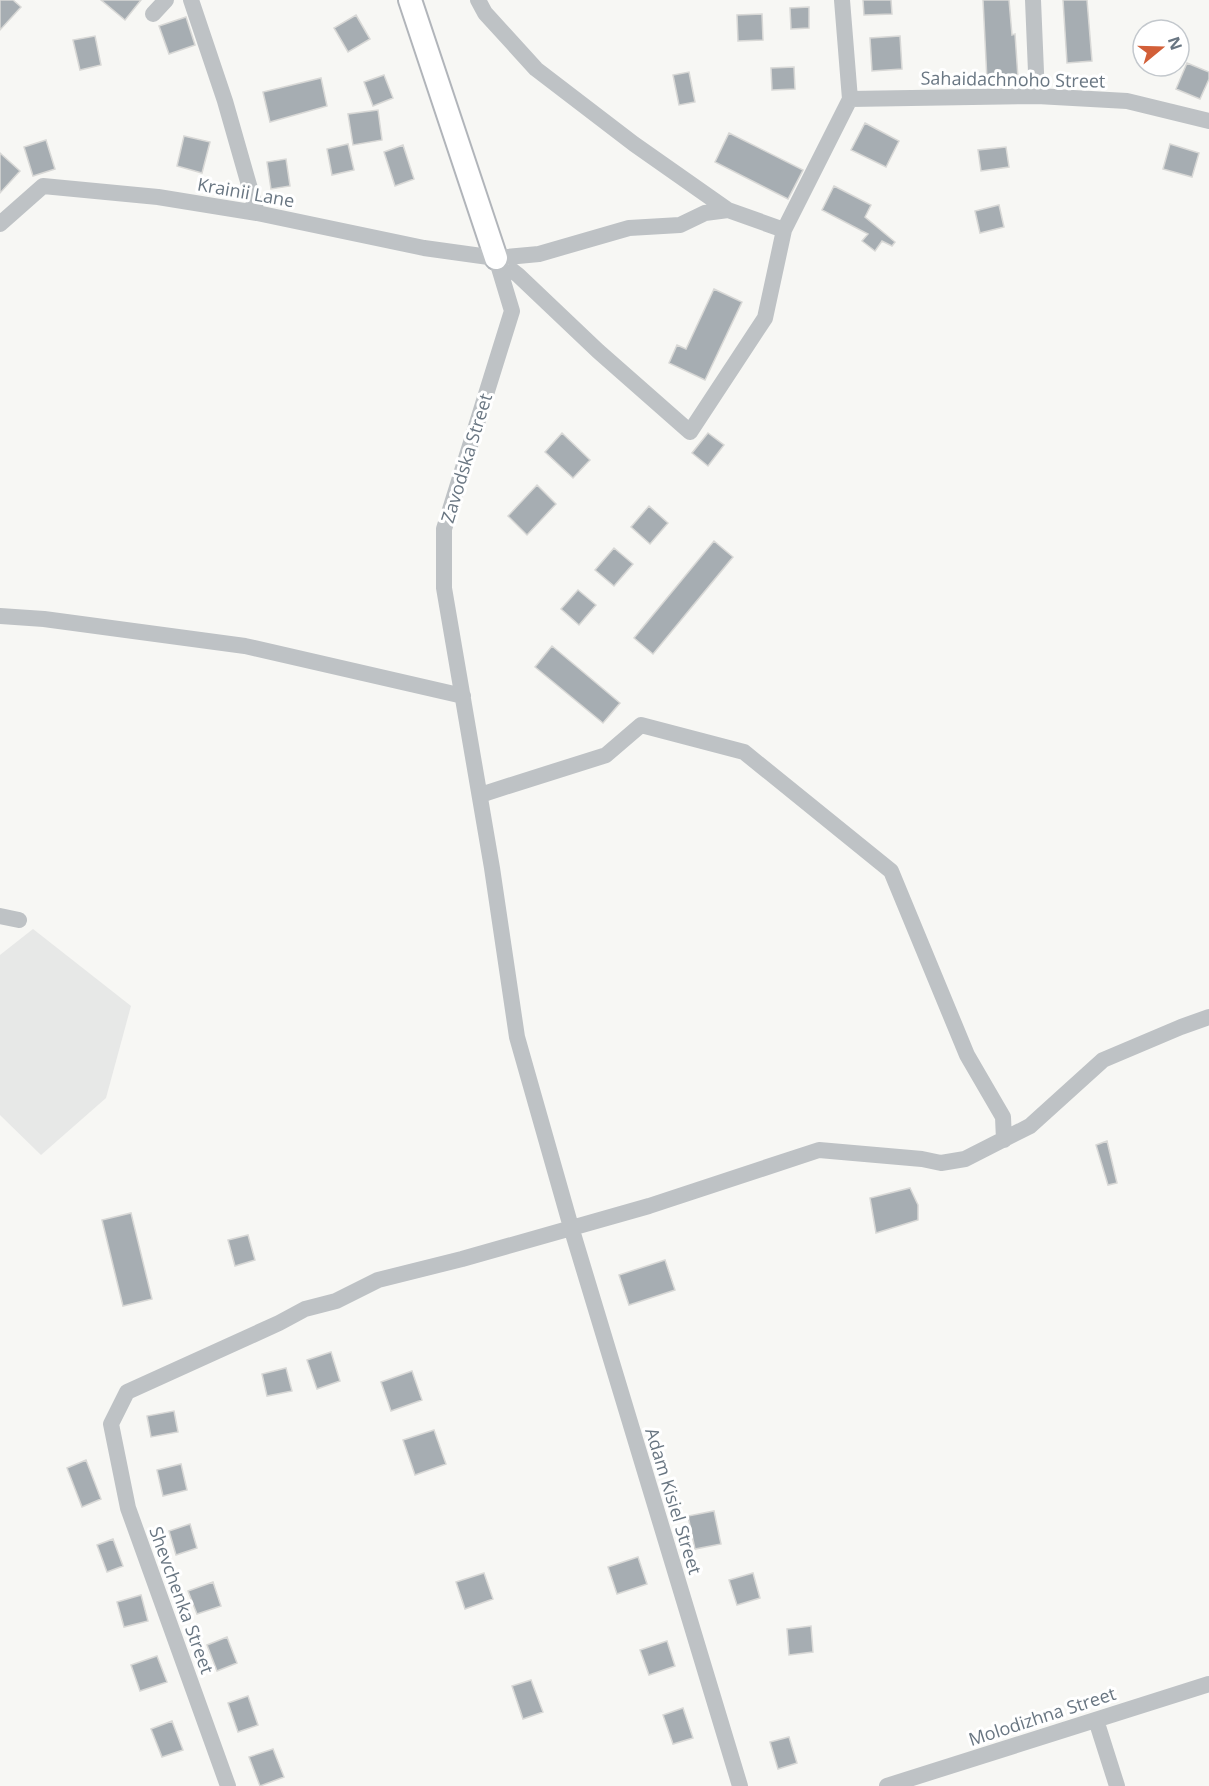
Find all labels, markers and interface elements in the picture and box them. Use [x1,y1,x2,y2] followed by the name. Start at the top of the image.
[1131,18,1191,78] north arrow
[1163,33,1188,53] text: N
[920,65,1106,93] street label: Sahaidachnoho Street
[196,172,296,212] street label: Krainii Lane
[435,390,497,526] street label: Zavodska Street
[640,1425,708,1577] street label: Adam Kisiel Street
[144,1523,220,1677] street label: Shevchenka Street
[965,1681,1119,1751] street label: Molodizhna Street

